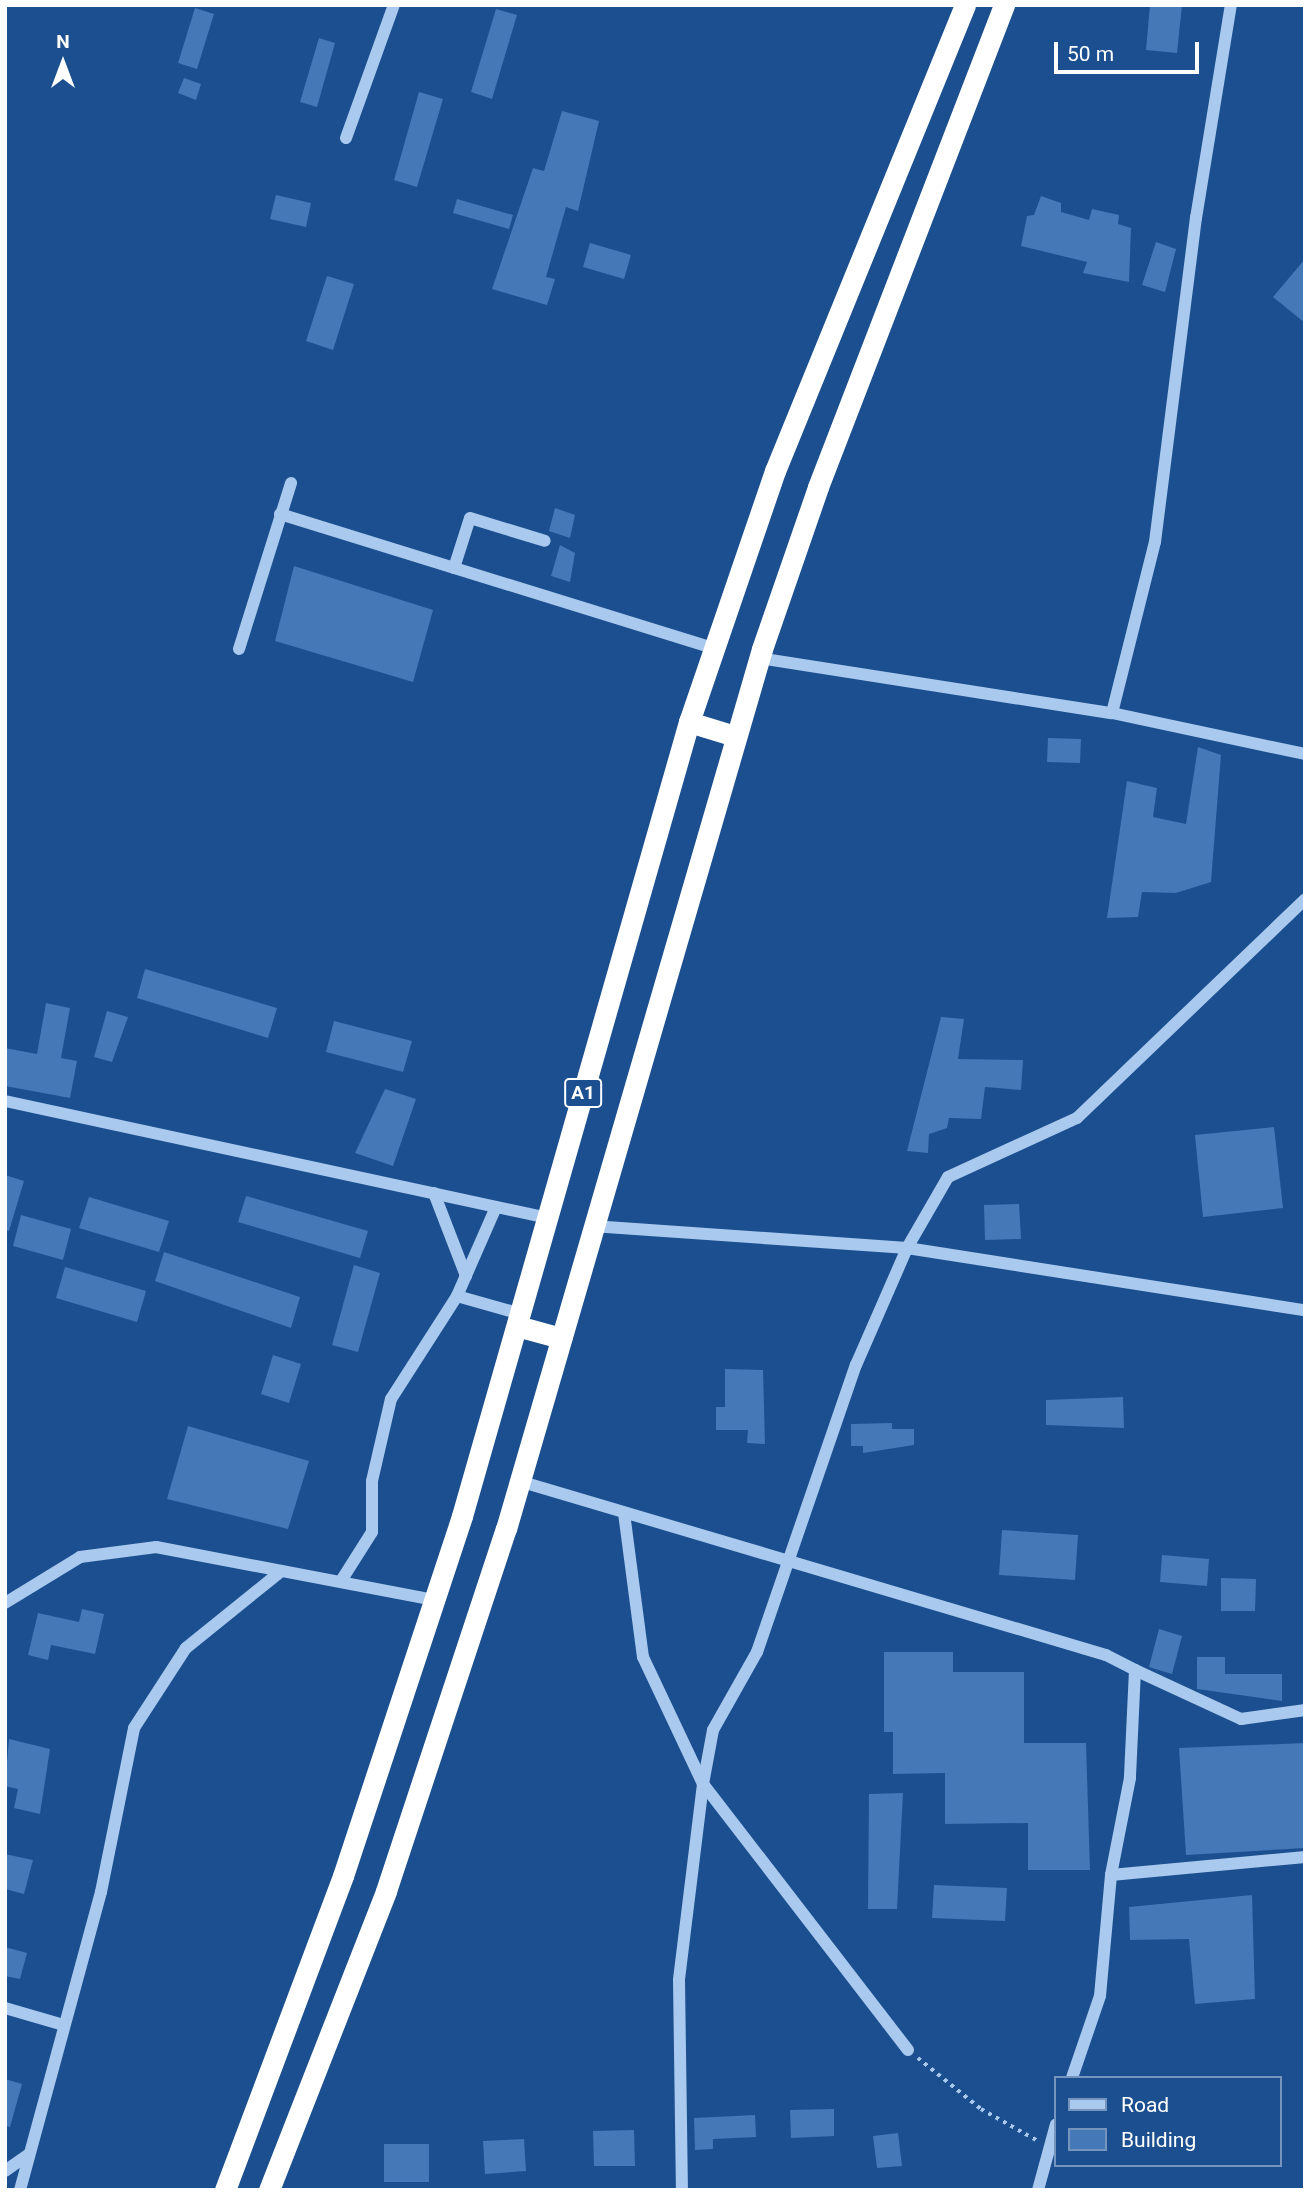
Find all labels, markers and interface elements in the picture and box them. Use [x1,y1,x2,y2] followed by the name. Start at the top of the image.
[28,28,98,98] north arrow
[1058,28,1203,72] scale bar
[56,30,70,53] text: N
[1067,42,1114,66] text: 50 m
[564,1078,602,1108] road number: A1
[1054,2076,1282,2167] legend
[1121,2093,1169,2117] text: Road
[1121,2128,1196,2152] text: Building

